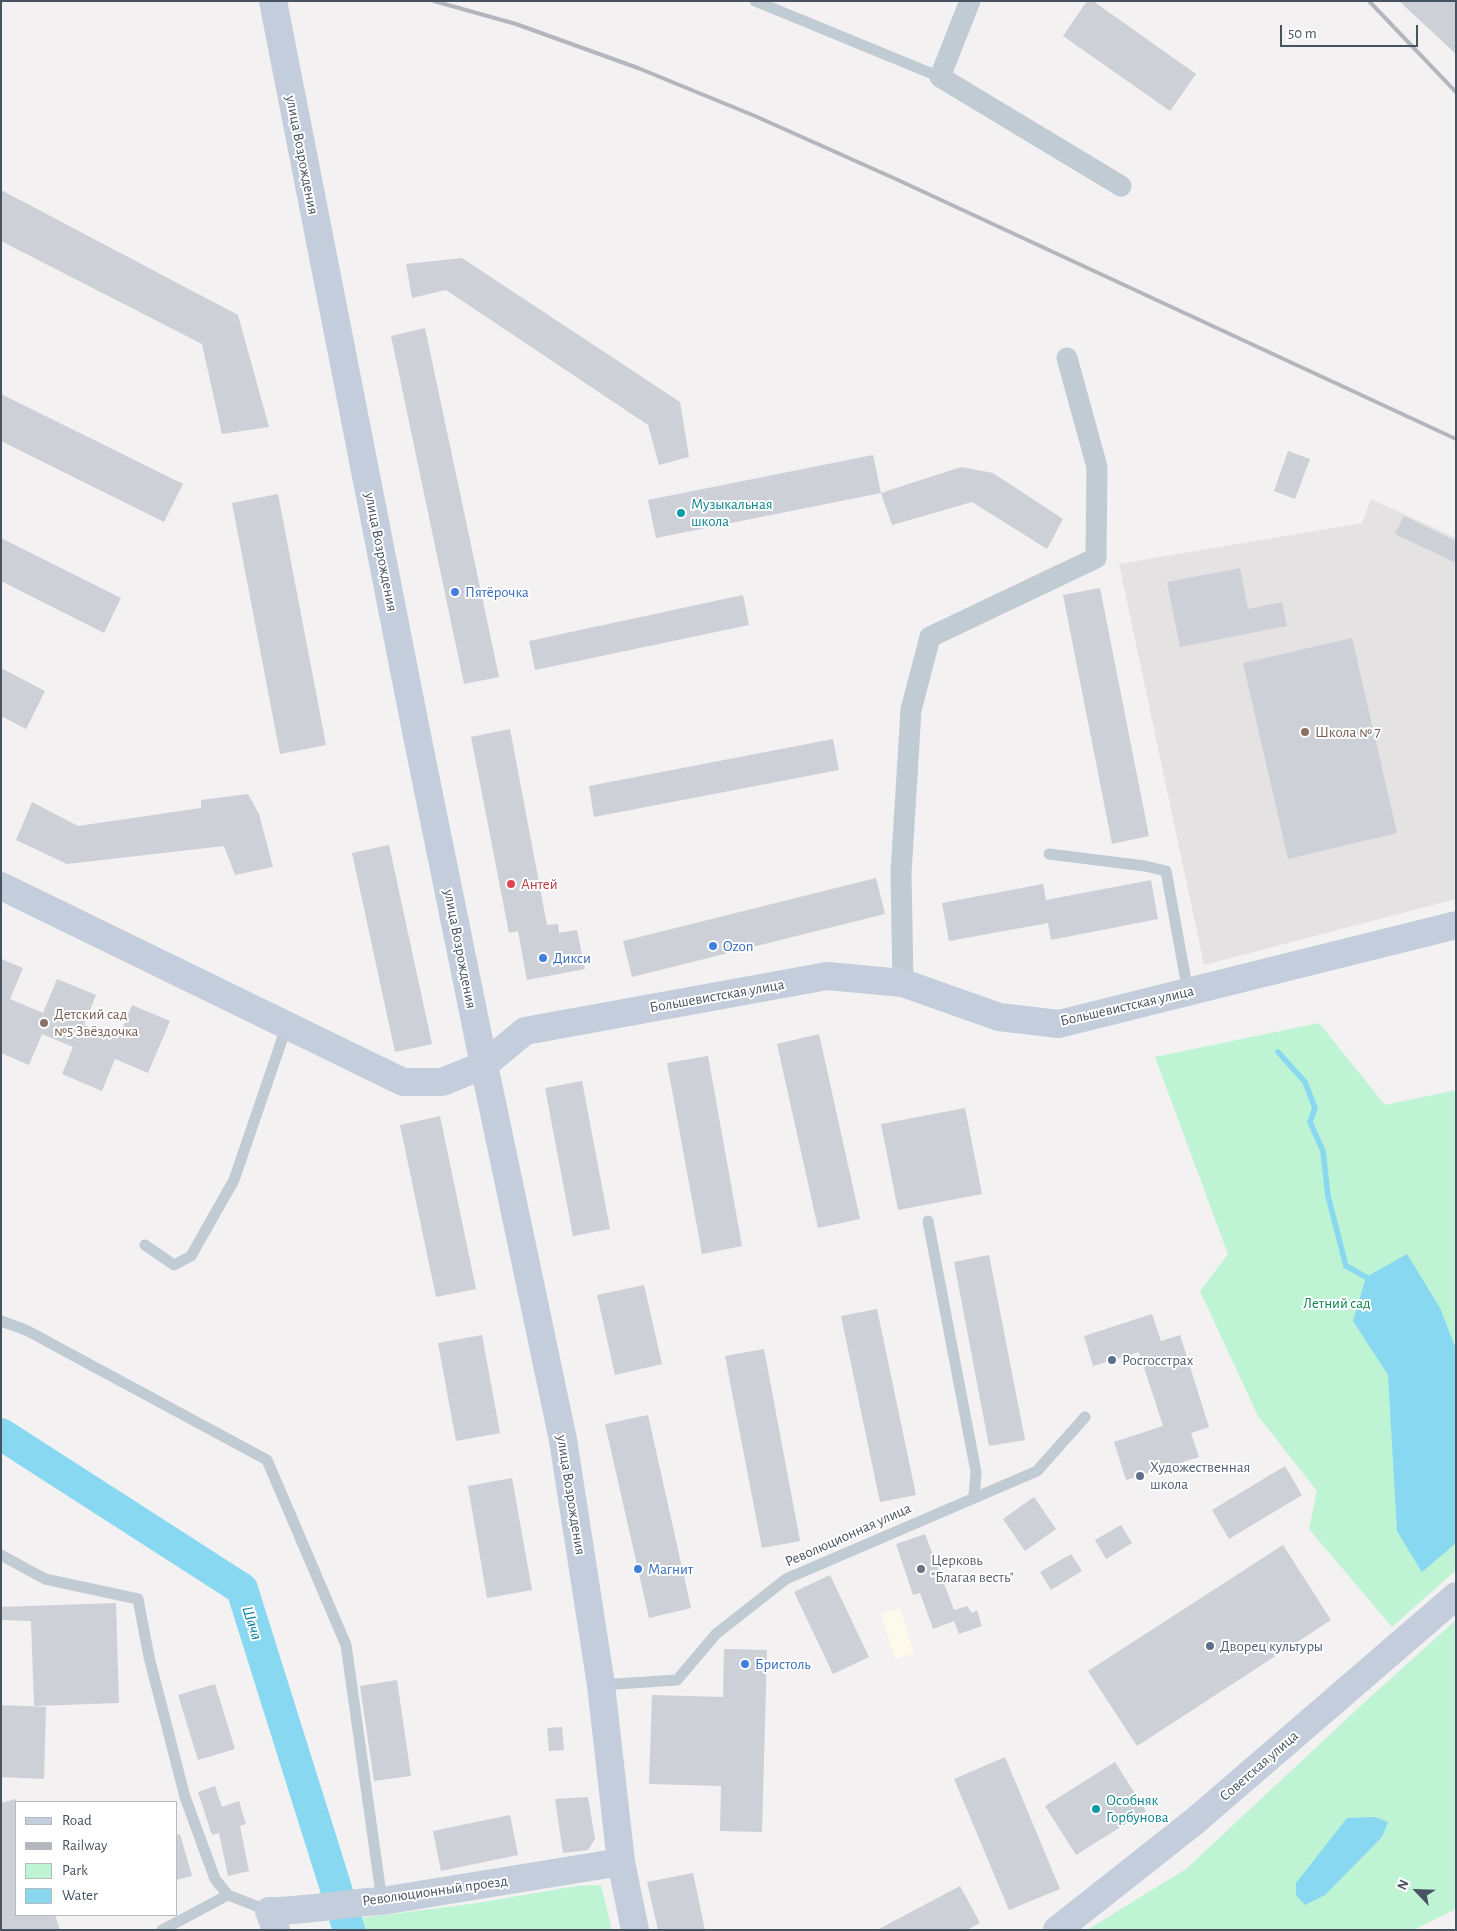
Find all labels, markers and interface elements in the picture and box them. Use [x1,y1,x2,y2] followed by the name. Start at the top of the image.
[1282,15,1420,47] scale bar
[1288,26,1317,41] text: 50 m
[282,94,322,216] street label: улица Возрождения
[361,491,401,613] street label: улица Возрождения
[691,495,773,530] place label: Музыкальная школа
[675,507,687,519] marker: Музыкальная школа
[465,583,529,601] place label: Пятёрочка
[449,586,461,598] marker: Пятёрочка
[1315,723,1381,741] place label: Школа № 7
[1299,726,1311,738] marker: Школа № 7
[521,875,558,893] place label: Антей
[505,878,517,890] marker: Антей
[440,888,480,1010] street label: улица Возрождения
[723,937,753,955] place label: Ozon
[707,940,719,952] marker: Ozon
[553,949,591,967] place label: Дикси
[537,952,549,964] marker: Дикси
[648,975,786,1017] street label: Большевистская улица
[1058,982,1196,1030] street label: Большевистская улица
[54,1005,138,1040] place label: Детский сад №5 Звёздочка
[38,1017,50,1029] marker: Детский сад №5 Звёздочка
[1303,1294,1371,1312] park label: Летний сад
[1122,1351,1193,1369] place label: Росгосстрах
[1106,1354,1118,1366] marker: Росгосстрах
[553,1434,589,1556] street label: улица Возрождения
[1150,1458,1250,1493] place label: Художественная школа
[1134,1470,1146,1482] marker: Художественная школа
[782,1499,914,1571] street label: Революционная улица
[931,1551,1014,1586] place label: Церковь "Благая весть"
[648,1560,693,1578] place label: Магнит
[632,1563,644,1575] marker: Магнит
[915,1563,927,1575] marker: Церковь "Благая весть"
[238,1604,266,1642] water label: Шача
[1220,1637,1323,1655] place label: Дворец культуры
[1204,1640,1216,1652] marker: Дворец культуры
[755,1655,811,1673] place label: Бристоль
[739,1658,751,1670] marker: Бристоль
[1216,1727,1302,1805] street label: Советская улица
[1106,1791,1169,1826] place label: Особняк Горбунова
[15,1801,178,1916] legend
[1090,1803,1102,1815] marker: Особняк Горбунова
[62,1813,92,1828] text: Road
[62,1838,107,1853] text: Railway
[62,1863,88,1878] text: Park
[1392,1866,1442,1916] north arrow
[361,1872,509,1910] street label: Революционный проезд
[1395,1878,1412,1892] text: N
[62,1888,98,1903] text: Water

